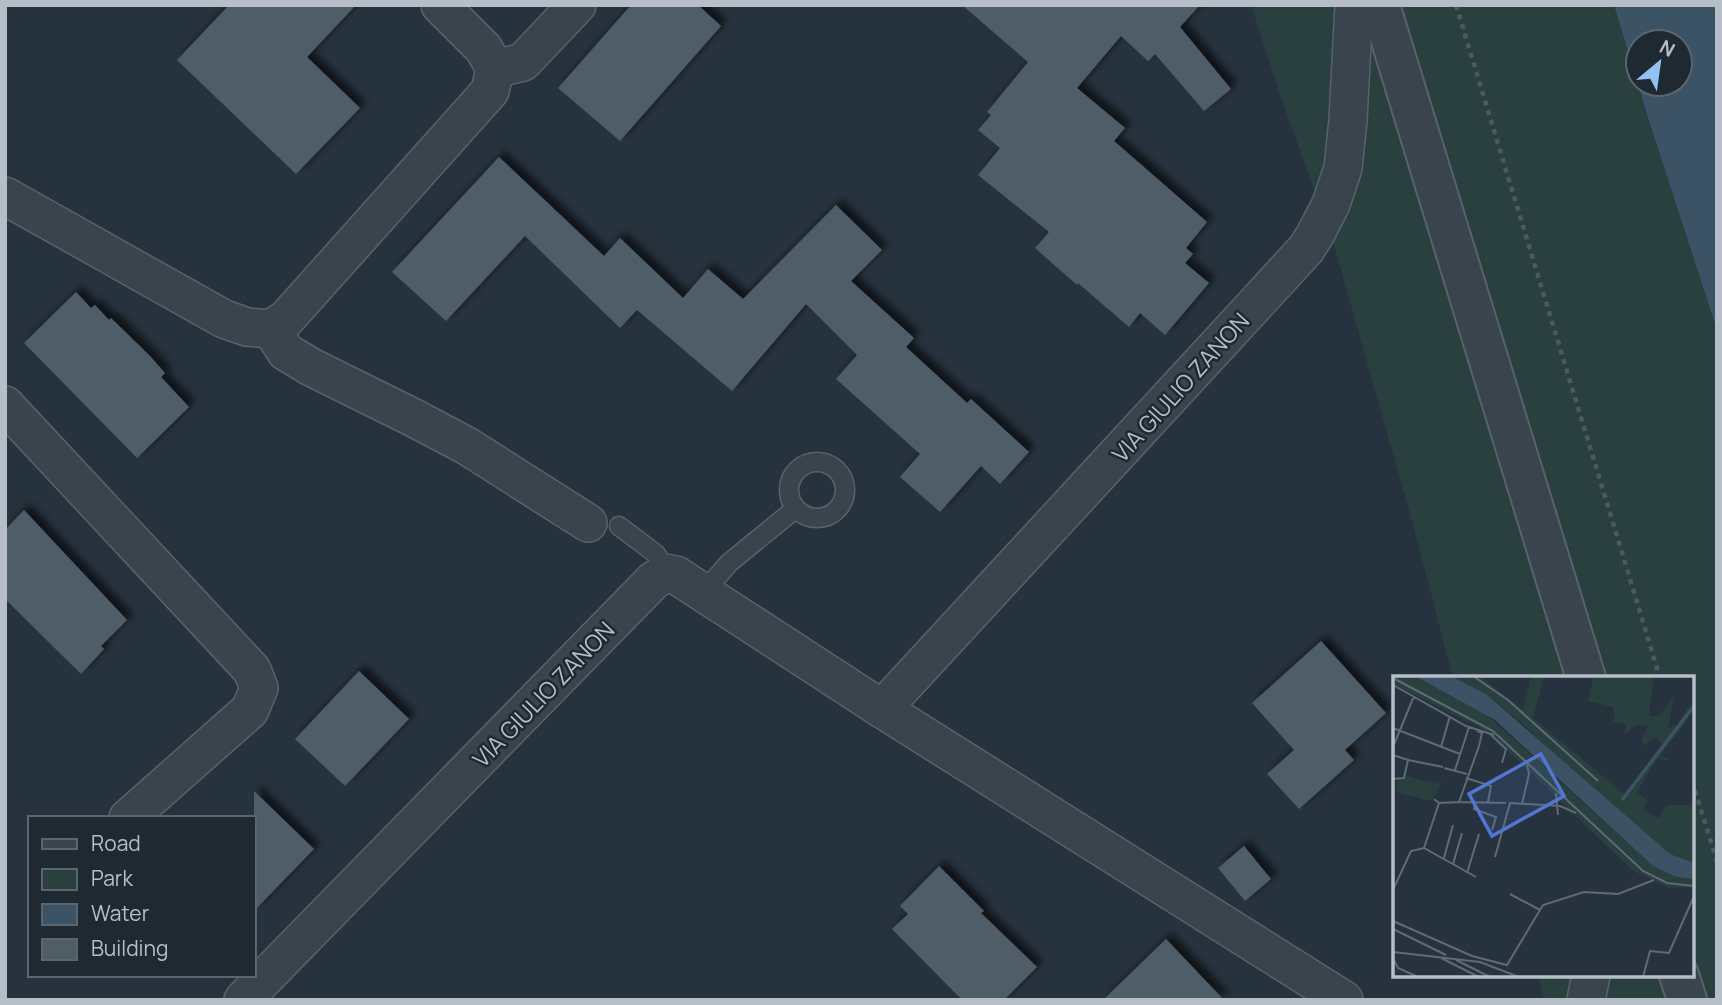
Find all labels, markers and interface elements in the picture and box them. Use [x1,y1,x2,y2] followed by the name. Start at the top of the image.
[1624,28,1694,98] north arrow
[1655,33,1680,63] text: N
[1104,305,1256,469] street label: VIA GIULIO ZANON
[465,614,621,774] street label: VIA GIULIO ZANON
[1393,676,1694,977] inset map
[28,816,256,977] legend
[91,829,141,857] text: Road
[91,864,133,892] text: Park
[91,899,150,927] text: Water
[91,934,168,962] text: Building

